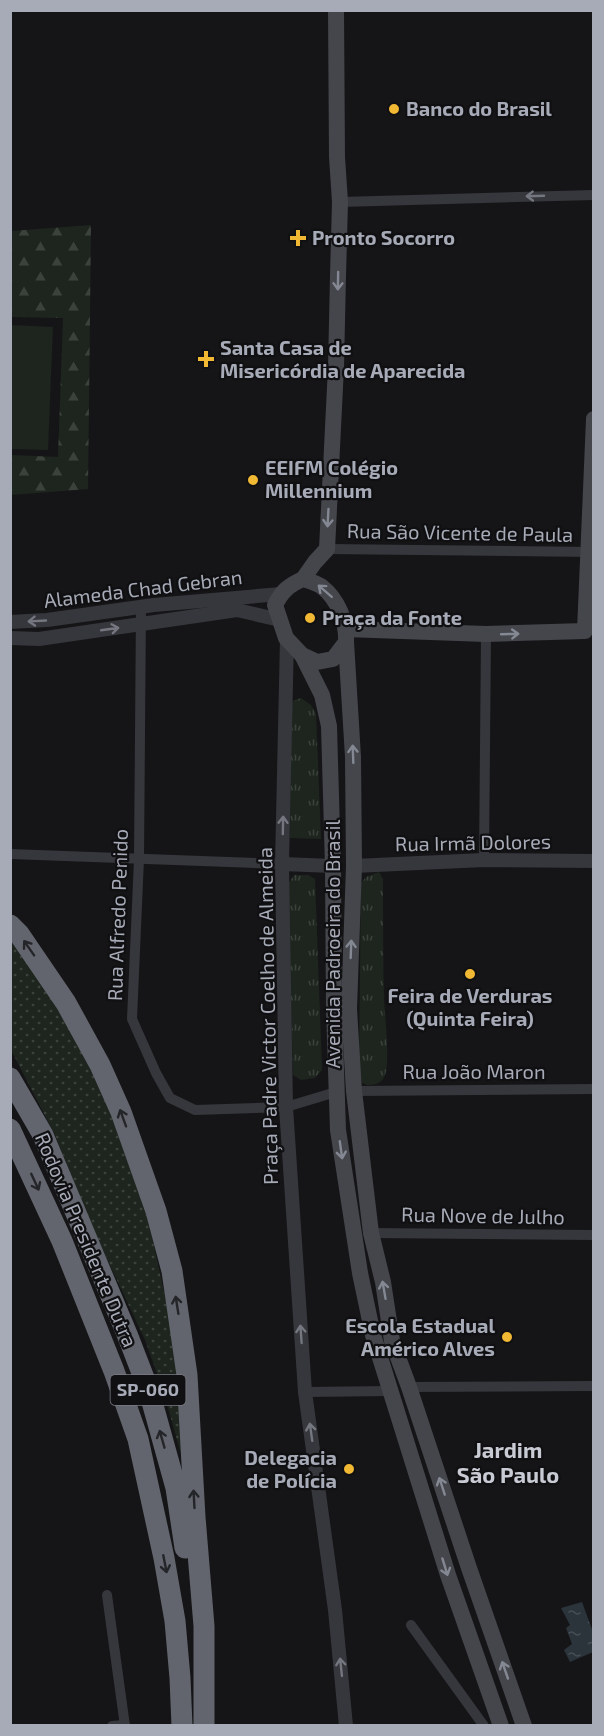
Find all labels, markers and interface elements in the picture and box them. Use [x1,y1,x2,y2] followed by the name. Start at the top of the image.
[406,96,552,120] place label: Banco do Brasil
[387,102,401,116] marker: Banco do Brasil
[526,191,546,202] one-way arrow
[312,225,455,249] place label: Pronto Socorro
[289,229,307,247] marker: Pronto Socorro
[332,271,344,291] one-way arrow
[220,335,465,382] place label: Santa Casa de Misericórdia de Aparecida
[197,350,215,368] marker: Santa Casa de Misericórdia de Aparecida
[265,455,398,502] place label: EEIFM Colégio Millennium
[246,473,260,487] marker: EEIFM Colégio Millennium
[323,508,334,528] one-way arrow
[347,518,573,546] street label: Rua São Vicente de Paula
[42,564,243,612] street label: Alameda Chad Gebran
[318,584,333,598] one-way arrow
[322,605,462,630] place label: Praça da Fonte
[303,611,317,625] marker: Praça da Fonte
[28,615,48,626] one-way arrow
[100,623,120,634] one-way arrow
[499,628,519,639] one-way arrow
[347,744,358,764] one-way arrow
[277,815,289,835] one-way arrow
[320,819,344,1068] street label: Avenida Padroeira do Brasil
[102,828,132,1001] street label: Rua Alfredo Penido
[395,829,551,855] street label: Rua Irmã Dolores
[252,847,283,1185] street label: Praça Padre Victor Coelho de Almeida
[346,939,357,959] one-way arrow
[23,941,35,957] one-way arrow
[463,967,477,981] marker: Feira de Verduras (Quinta Feira)
[388,983,552,1031] place label: Feira de Verduras (Quinta Feira)
[402,1059,546,1083] street label: Rua João Maron
[117,1110,128,1128] one-way arrow
[31,1129,143,1350] street label: Rodovia Presidente Dutra
[335,1140,346,1160] one-way arrow
[30,1173,42,1191] one-way arrow
[401,1202,565,1228] street label: Rua Nove de Julho
[378,1281,389,1300] one-way arrow
[171,1296,182,1316] one-way arrow
[345,1313,495,1360] place label: Escola Estadual Américo Alves
[296,1325,307,1345] one-way arrow
[500,1330,514,1344] marker: Escola Estadual Américo Alves
[110,1375,186,1405] road number: SP-060
[305,1423,316,1443] one-way arrow
[156,1430,168,1449] one-way arrow
[457,1436,559,1487] district label: Jardim São Paulo
[244,1445,337,1492] place label: Delegacia de Polícia
[342,1462,356,1476] marker: Delegacia de Polícia
[436,1477,447,1496] one-way arrow
[189,1490,200,1510] one-way arrow
[160,1554,171,1574] one-way arrow
[441,1557,452,1576] one-way arrow
[335,1658,346,1678] one-way arrow
[498,1661,509,1680] one-way arrow

